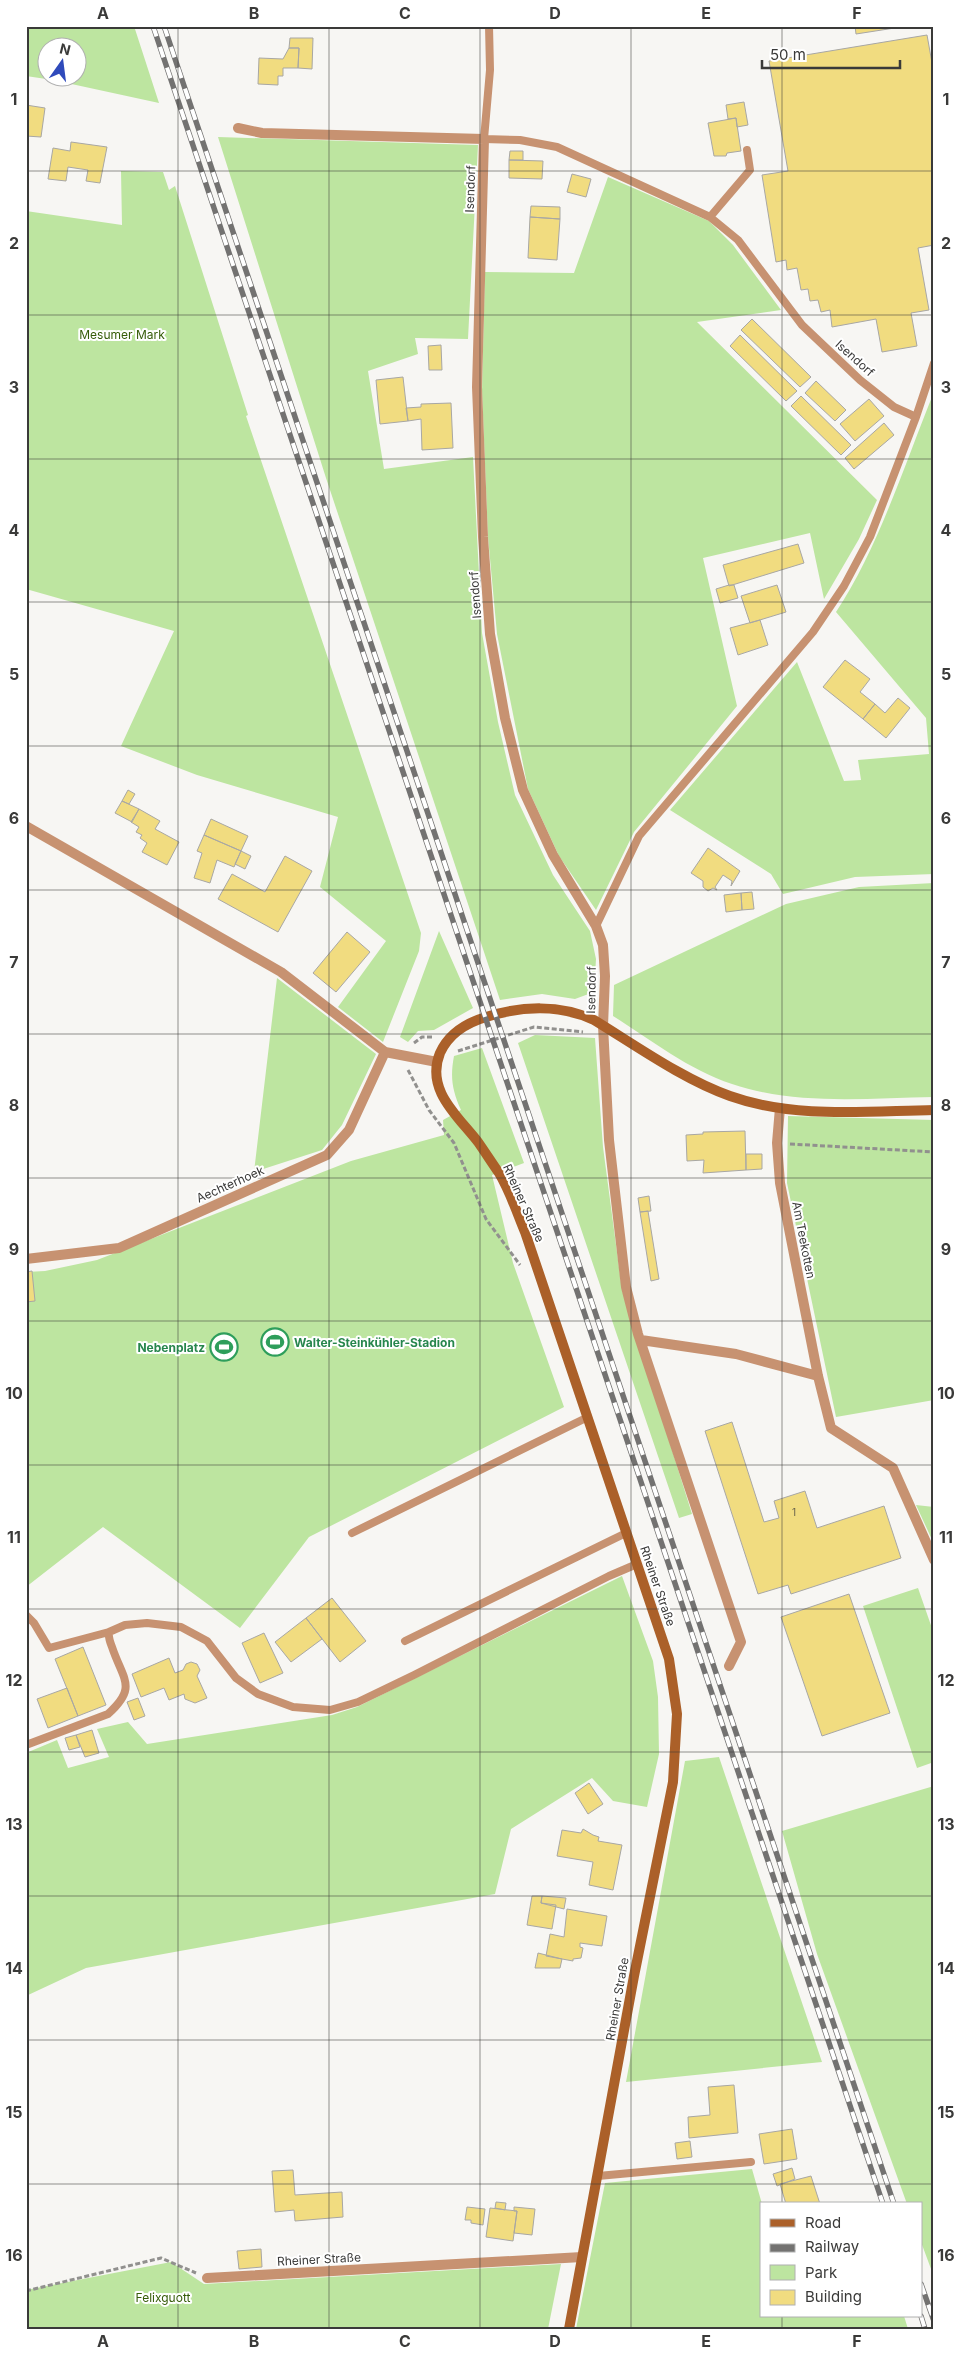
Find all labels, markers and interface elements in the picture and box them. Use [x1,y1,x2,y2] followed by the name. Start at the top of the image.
[97,3,109,23] text: A
[249,3,259,23] text: B
[399,3,411,23] text: C
[549,3,561,23] text: D
[701,3,711,23] text: E
[852,3,862,23] text: F
[38,38,88,88] north arrow
[762,38,900,70] scale bar
[58,39,72,58] text: N
[770,45,806,64] text: 50 m
[11,89,17,109] text: 1
[943,89,949,109] text: 1
[462,165,478,213] street label: Isendorf
[9,233,19,253] text: 2
[941,233,951,253] text: 2
[79,327,165,342] park label: Mesumer Mark
[832,337,878,380] street label: Isendorf
[9,377,19,397] text: 3
[941,377,951,397] text: 3
[9,520,20,540] text: 4
[941,520,952,540] text: 4
[466,570,484,619] street label: Isendorf
[9,664,19,684] text: 5
[941,664,951,684] text: 5
[9,808,19,828] text: 6
[941,808,951,828] text: 6
[9,952,19,972] text: 7
[941,952,951,972] text: 7
[583,966,599,1014] street label: Isendorf
[9,1095,19,1115] text: 8
[941,1095,951,1115] text: 8
[194,1162,267,1206] street label: Aechterhoek
[500,1162,548,1244] street label: Rheiner Straße
[789,1200,819,1280] street label: Am Teekotten
[9,1239,19,1259] text: 9
[941,1239,951,1259] text: 9
[260,1327,290,1357] sports icon: Walter-Steinkühler-Stadion
[209,1332,239,1362] sports icon: Nebenplatz
[294,1335,455,1350] place label: Walter-Steinkühler-Stadion
[137,1340,205,1355] place label: Nebenplatz
[5,1383,23,1403] text: 10
[937,1383,955,1403] text: 10
[792,1506,796,1518] house number: 1
[7,1527,21,1547] text: 11
[939,1527,953,1547] text: 11
[637,1544,679,1628] street label: Rheiner Straße
[6,1670,22,1690] text: 12
[938,1670,954,1690] text: 12
[5,1814,23,1834] text: 13
[937,1814,955,1834] text: 13
[602,1956,632,2042] street label: Rheiner Straße
[5,1958,23,1978] text: 14
[937,1958,955,1978] text: 14
[5,2102,23,2122] text: 15
[937,2102,955,2122] text: 15
[760,2202,922,2318] legend
[805,2213,841,2232] text: Road
[805,2237,860,2256] text: Railway
[5,2245,23,2265] text: 16
[937,2245,955,2265] text: 16
[277,2249,361,2269] street label: Rheiner Straße
[805,2263,838,2282] text: Park
[805,2287,862,2306] text: Building
[136,2290,191,2305] park label: Felixguott
[97,2331,109,2351] text: A
[249,2331,259,2351] text: B
[399,2331,411,2351] text: C
[549,2331,561,2351] text: D
[701,2331,711,2351] text: E
[852,2331,862,2351] text: F

